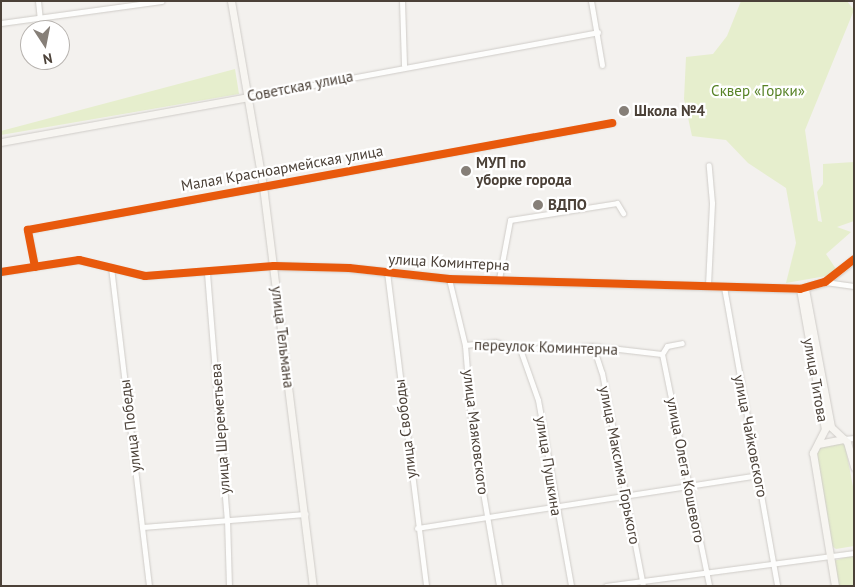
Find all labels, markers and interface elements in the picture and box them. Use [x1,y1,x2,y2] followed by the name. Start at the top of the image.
[20,20,70,70] north arrow
[41,49,54,68] text: N
[245,67,355,105] street label: Советская улица
[711,82,805,100] park label: Сквер «Горки»
[634,102,705,120] place label: Школа №4
[618,105,630,117] marker: Школа №4
[180,141,384,195] street label: Малая Красноармейская улица
[476,153,572,188] place label: МУП по уборке города
[460,165,472,177] marker: МУП по уборке города
[548,196,587,214] place label: ВДПО
[532,199,544,211] marker: ВДПО
[388,250,510,274] street label: улица Коминтерна
[268,285,298,389] street label: улица Тельмана
[474,335,618,359] street label: переулок Коминтерна
[800,336,832,424] street label: улица Титова
[206,363,234,495] street label: улица Шереметьева
[459,368,493,496] street label: улица Маяковского
[730,373,772,499] street label: улица Чайковского
[390,378,420,480] street label: улица Свободы
[115,379,145,473] street label: улица Победы
[596,384,644,546] street label: улица Максима Горького
[663,396,709,544] street label: улица Олега Кошевого
[532,415,566,517] street label: улица Пушкина

